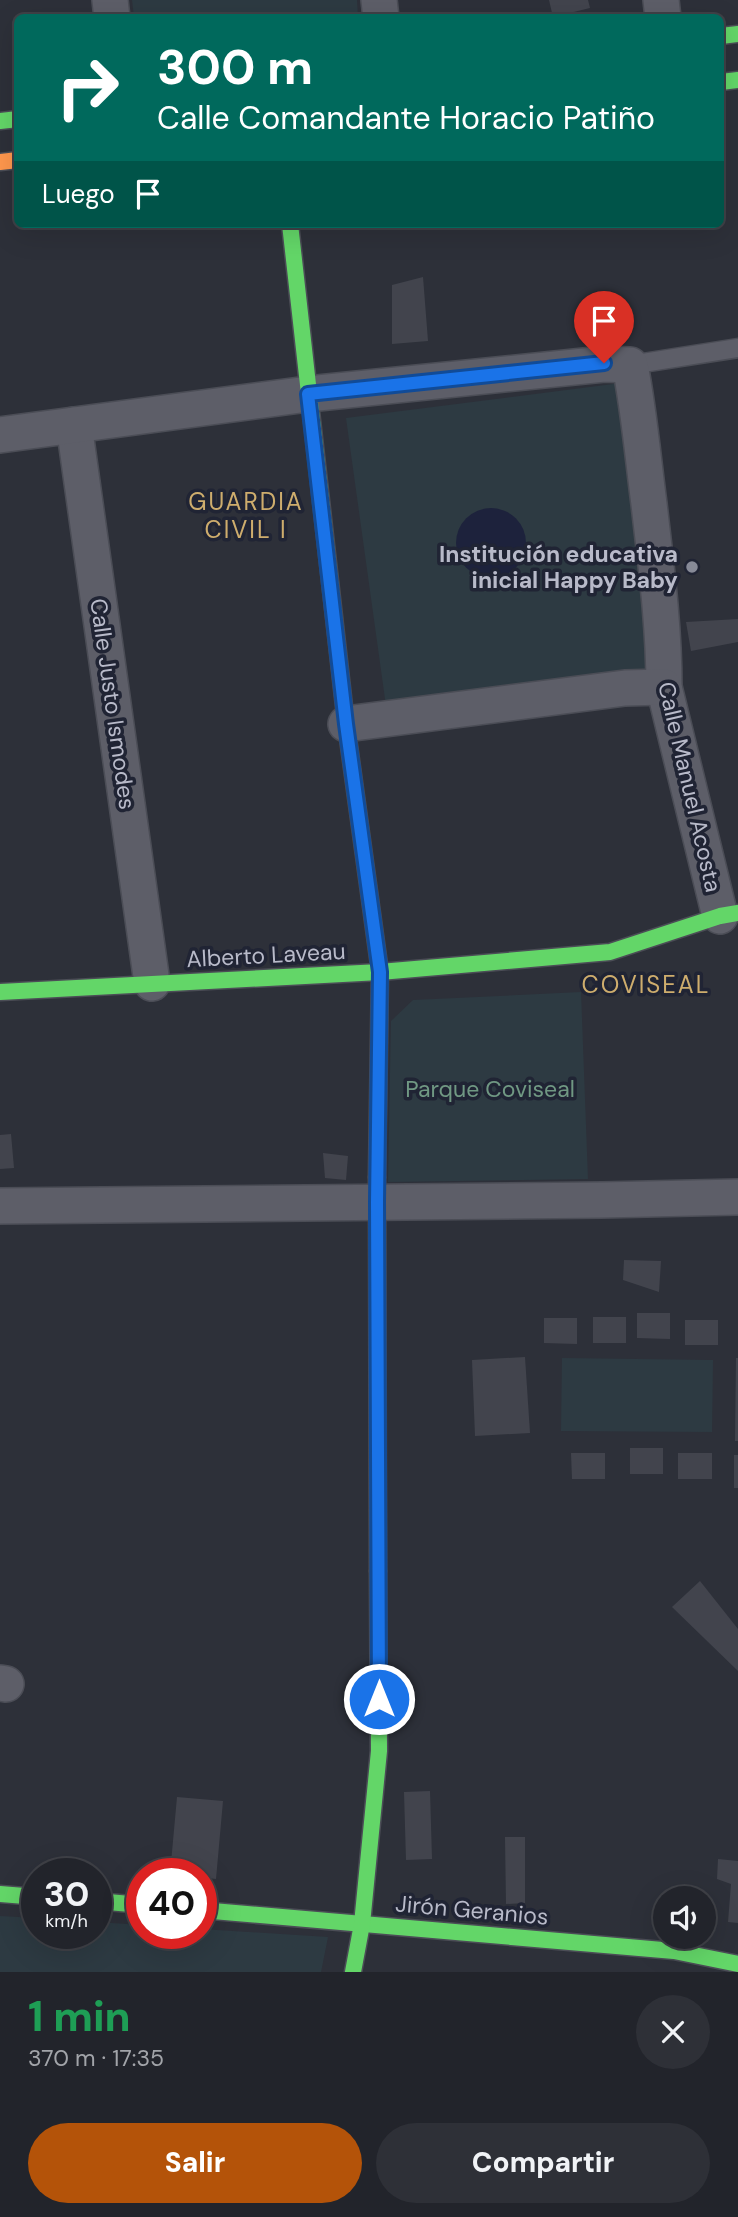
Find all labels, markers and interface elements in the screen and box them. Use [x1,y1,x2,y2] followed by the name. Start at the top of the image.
[157,35,313,99] text: 300 m
[42,42,133,133] icon: right
[157,97,655,139] text: Calle Comandante Horacio Patiño
[129,175,167,213] icon: arrive
[42,177,115,211] text: Luego
[574,291,634,363] pin
[585,302,623,340] icon: arrive
[188,486,304,545] district label: GUARDIA CIVIL I
[439,539,678,595] place label: Institución educativa inicial Happy Baby
[684,559,700,575] marker: Institución educativa inicial Happy Baby
[83,597,143,811] street label: Calle Justo Ismodes
[651,679,729,895] street label: Calle Manuel Acosta
[186,936,346,974] street label: Alberto Laveau
[582,969,710,1000] district label: COVISEAL
[405,1074,575,1104] park label: Parque Coviseal
[342,1662,416,1736] position arrow
[126,1858,217,1949] speed limit sign: 40
[44,1871,89,1917] text: 30
[653,1886,716,1949] map controls
[653,1886,716,1949] button: sound
[394,1888,550,1932] street label: Jirón Geranios
[45,1909,88,1933] text: km/h
[28,1989,131,2044] text: 1 min
[636,1995,710,2069] button: close
[28,2043,164,2073] text: 370 m · 17:35
[28,2123,362,2203] button: Salir
[376,2123,710,2203] button: Compartir

